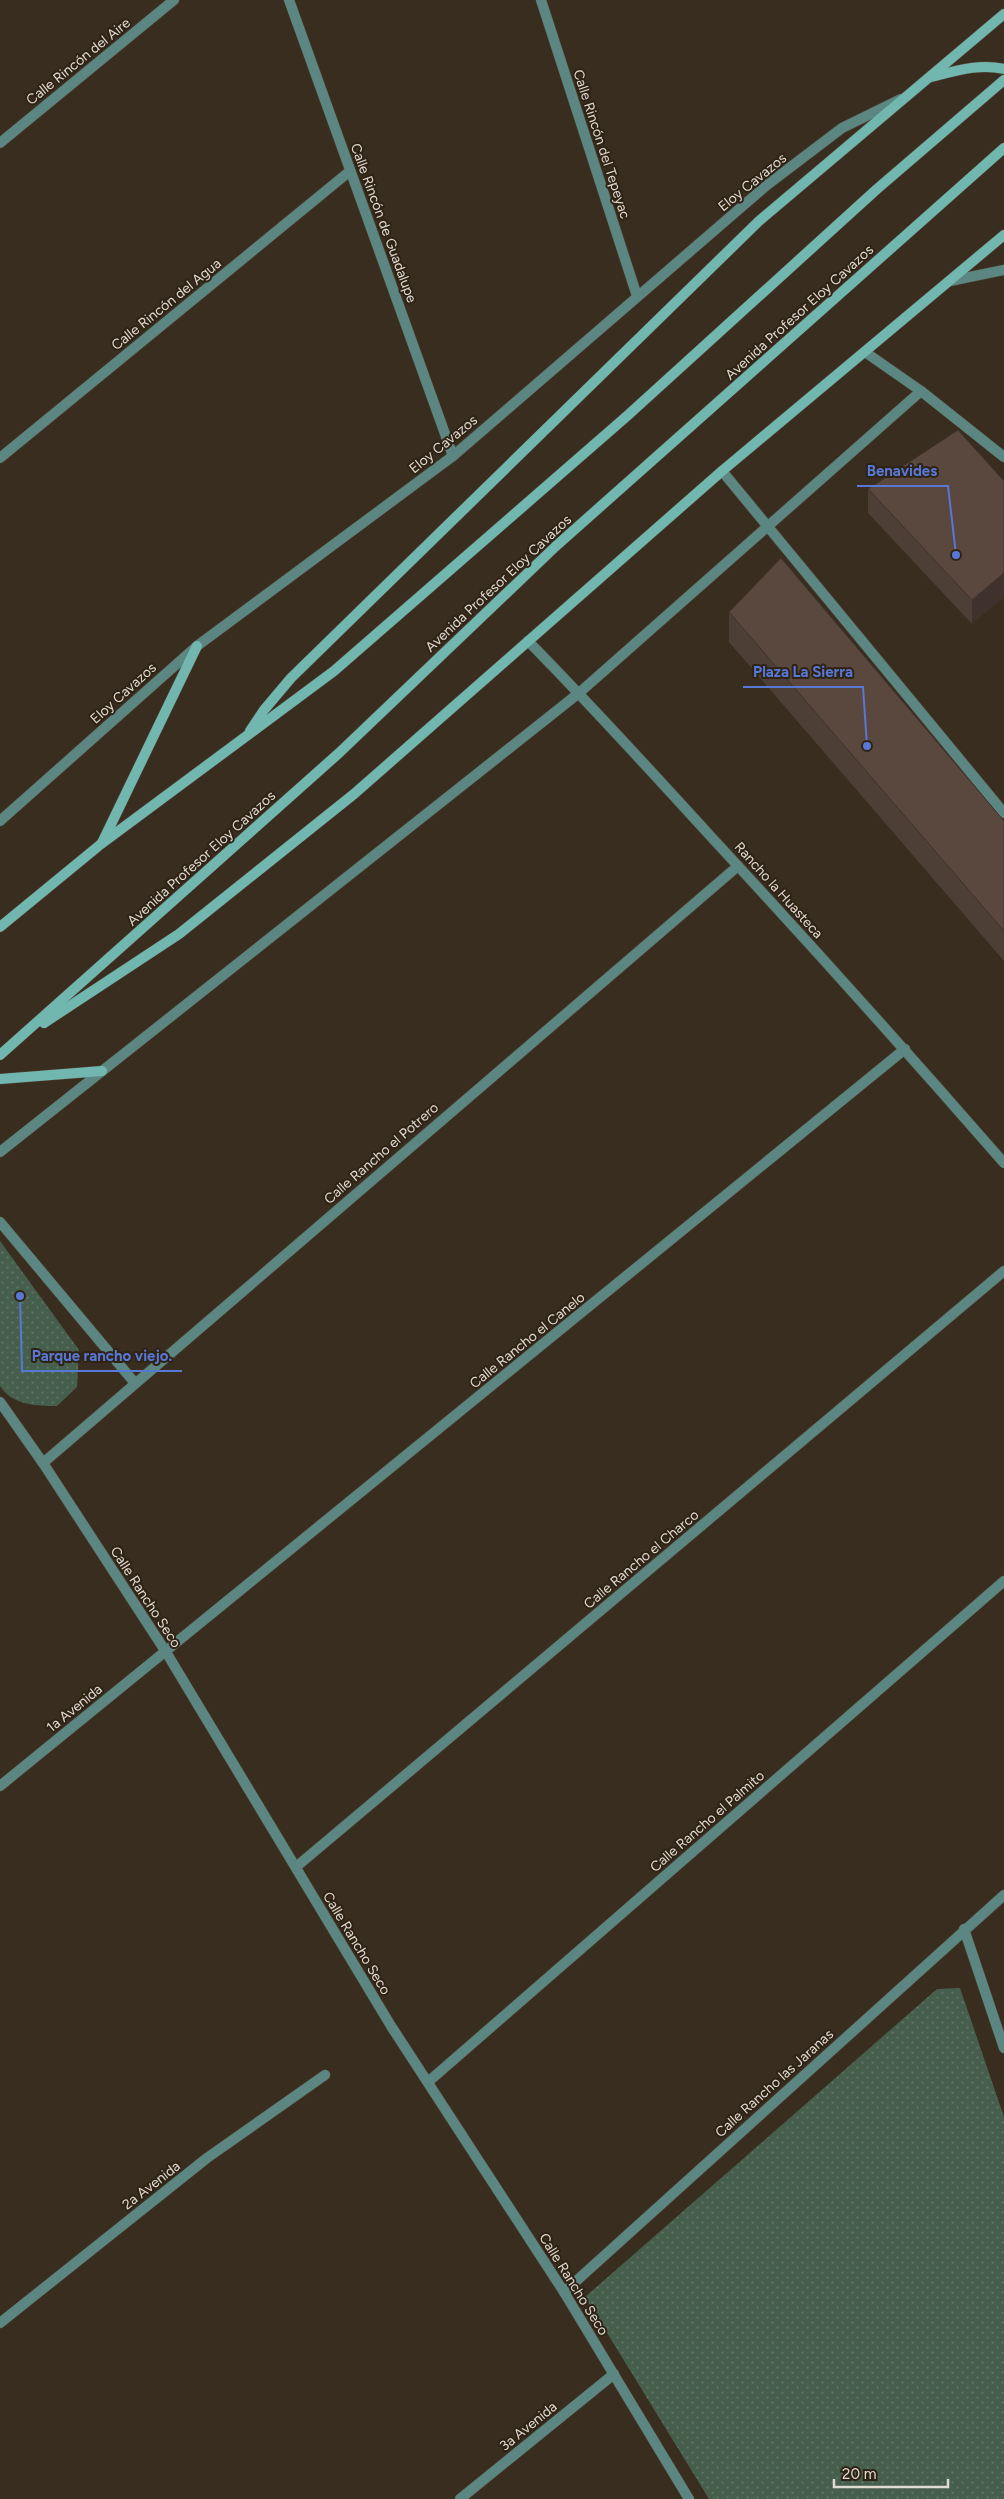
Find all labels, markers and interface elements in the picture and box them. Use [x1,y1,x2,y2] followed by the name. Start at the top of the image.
[23,14,134,109] street label: Calle Rincón del Aire
[569,67,634,221] street label: Calle Rincón del Tepeyac
[347,141,420,306] street label: Calle Rincón de Guadalupe
[715,150,790,215] street label: Eloy Cavazos
[722,241,877,383] street label: Avenida Profesor Eloy Cavazos
[108,255,225,354] street label: Calle Rincón del Agua
[406,412,481,477] street label: Eloy Cavazos
[857,456,948,486] callout: Benavides
[867,462,937,480] text: Benavides
[422,511,575,656] street label: Avenida Profesor Eloy Cavazos
[743,657,863,687] callout: Plaza La Sierra
[87,659,160,727] street label: Eloy Cavazos
[753,663,853,681] text: Plaza La Sierra
[124,787,279,929] street label: Avenida Profesor Eloy Cavazos
[731,839,826,942] street label: Rancho la Huasteca
[321,1099,442,1208] street label: Calle Rancho el Potrero
[466,1289,588,1392] street label: Calle Rancho el Canelo
[22,1341,182,1371] callout: Parque rancho viejo.
[32,1347,173,1365] text: Parque rancho viejo.
[580,1506,702,1612] street label: Calle Rancho el Charco
[107,1544,185,1651] street label: Calle Rancho Seco
[43,1681,106,1736] street label: 1a Avenida
[647,1767,768,1876] street label: Calle Rancho el Palmito
[319,1889,394,1998] street label: Calle Rancho Seco
[712,2026,837,2141] street label: Calle Rancho las Jaranas
[119,2157,184,2213] street label: 2a Avenida
[535,2230,612,2338] street label: Calle Rancho Seco
[496,2398,560,2455] street label: 3a Avenida
[834,2456,948,2488] scale bar
[842,2465,876,2483] text: 20 m

